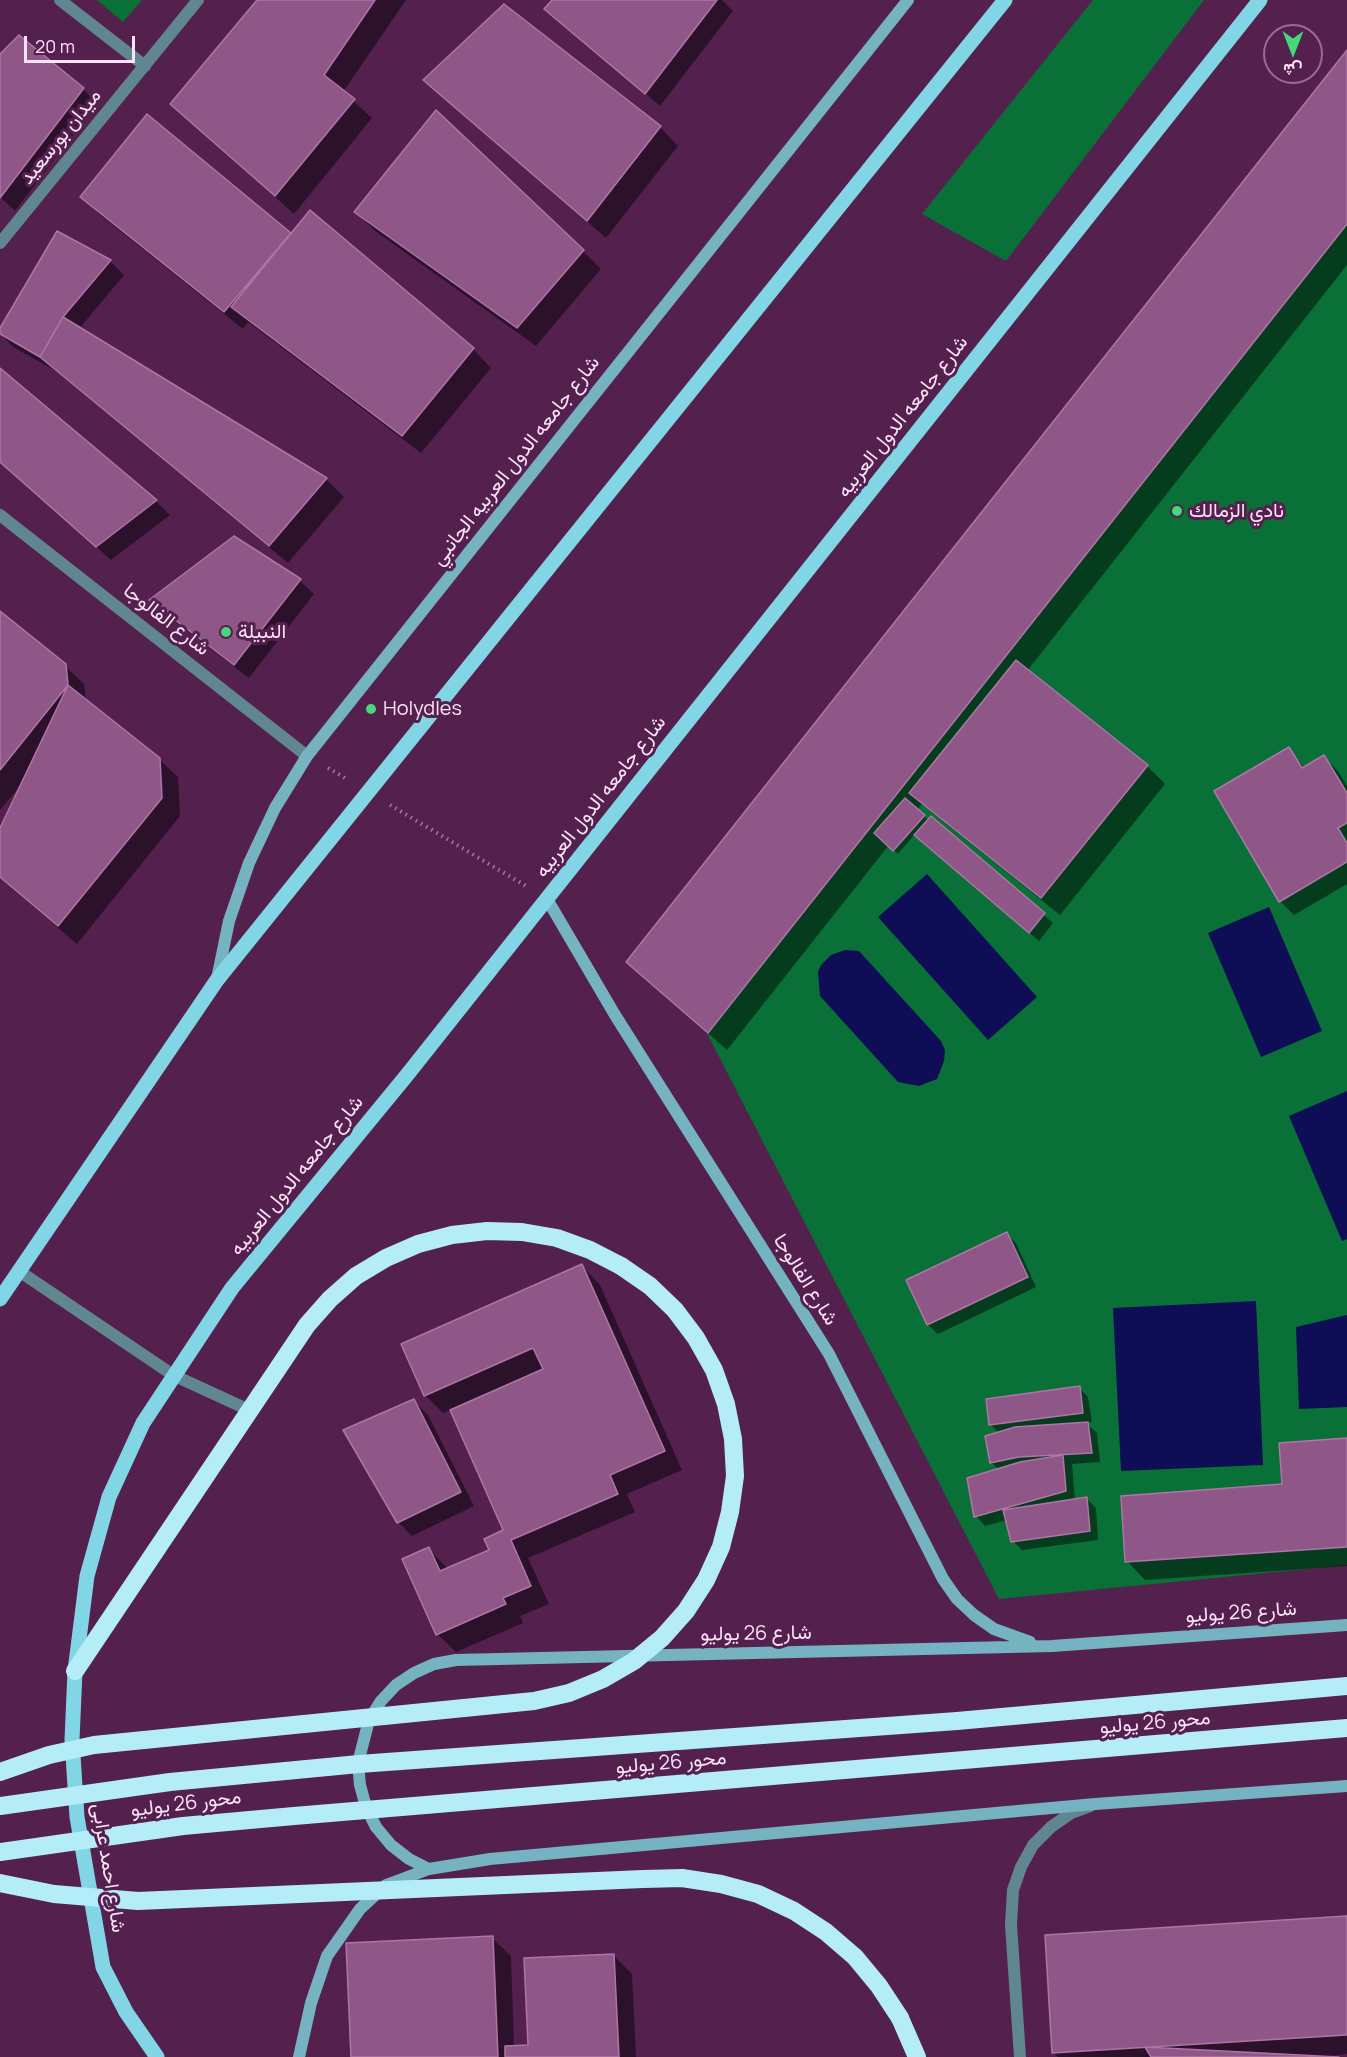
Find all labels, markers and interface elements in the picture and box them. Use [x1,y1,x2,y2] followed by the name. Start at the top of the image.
[27,24,138,62] scale bar
[1263,24,1323,84] north arrow
[35,34,75,58] text: 20 m
[1283,59,1303,81] text: ش
[15,84,107,190] street label: ميدان بورسعيد
[832,331,974,503] street label: شارع جامعه الدول العربيه
[427,351,605,571] street label: شارع جامعه الدول العربيه الجانبي
[1189,499,1284,523] place label: نادي الزمالك
[1170,504,1184,518] marker: نادي الزمالك
[118,579,214,661] street label: شارع الفالوجا
[238,620,286,644] place label: النبيلة
[219,625,233,639] marker: النبيلة
[383,697,462,721] place label: HolydIes
[364,702,378,716] marker: HolydIes
[530,711,672,883] street label: شارع جامعه الدول العربيه
[225,1091,369,1261] street label: شارع جامعه الدول العربيه
[768,1230,842,1330] street label: شارع الفالوجا
[1185,1597,1297,1629] street label: شارع 26 يوليو
[700,1621,812,1647] street label: شارع 26 يوليو
[1099,1706,1211,1740] street label: محور 26 يوليو
[615,1746,727,1780] street label: محور 26 يوليو
[129,1785,243,1823] street label: محور 26 يوليو
[86,1802,130,1934] street label: شارع احمد عرابى

